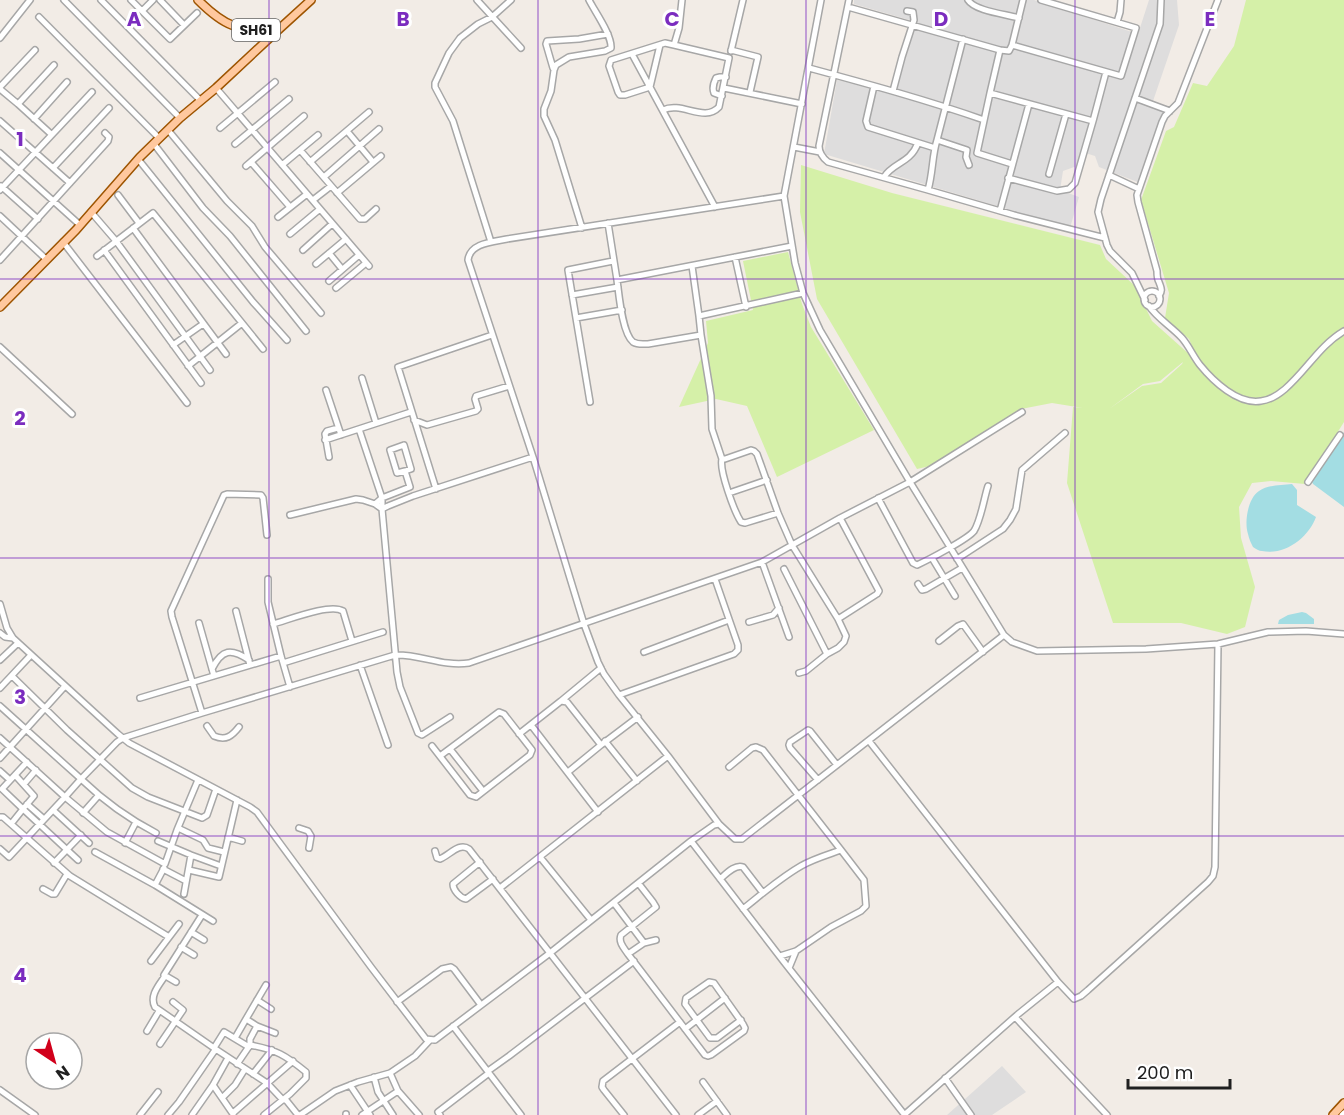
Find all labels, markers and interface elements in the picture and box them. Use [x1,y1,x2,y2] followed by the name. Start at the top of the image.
[127,5,142,33] text: A
[396,5,410,33] text: B
[664,5,680,33] text: C
[934,5,948,33] text: D
[1205,5,1215,33] text: E
[232,19,280,41] road number: SH61
[16,125,24,153] text: 1
[14,404,26,432] text: 2
[14,683,26,711] text: 3
[13,961,27,989] text: 4
[24,1031,84,1091] north arrow
[1128,1052,1230,1090] scale bar
[51,1060,74,1086] text: N
[1137,1060,1193,1085] text: 200 m

